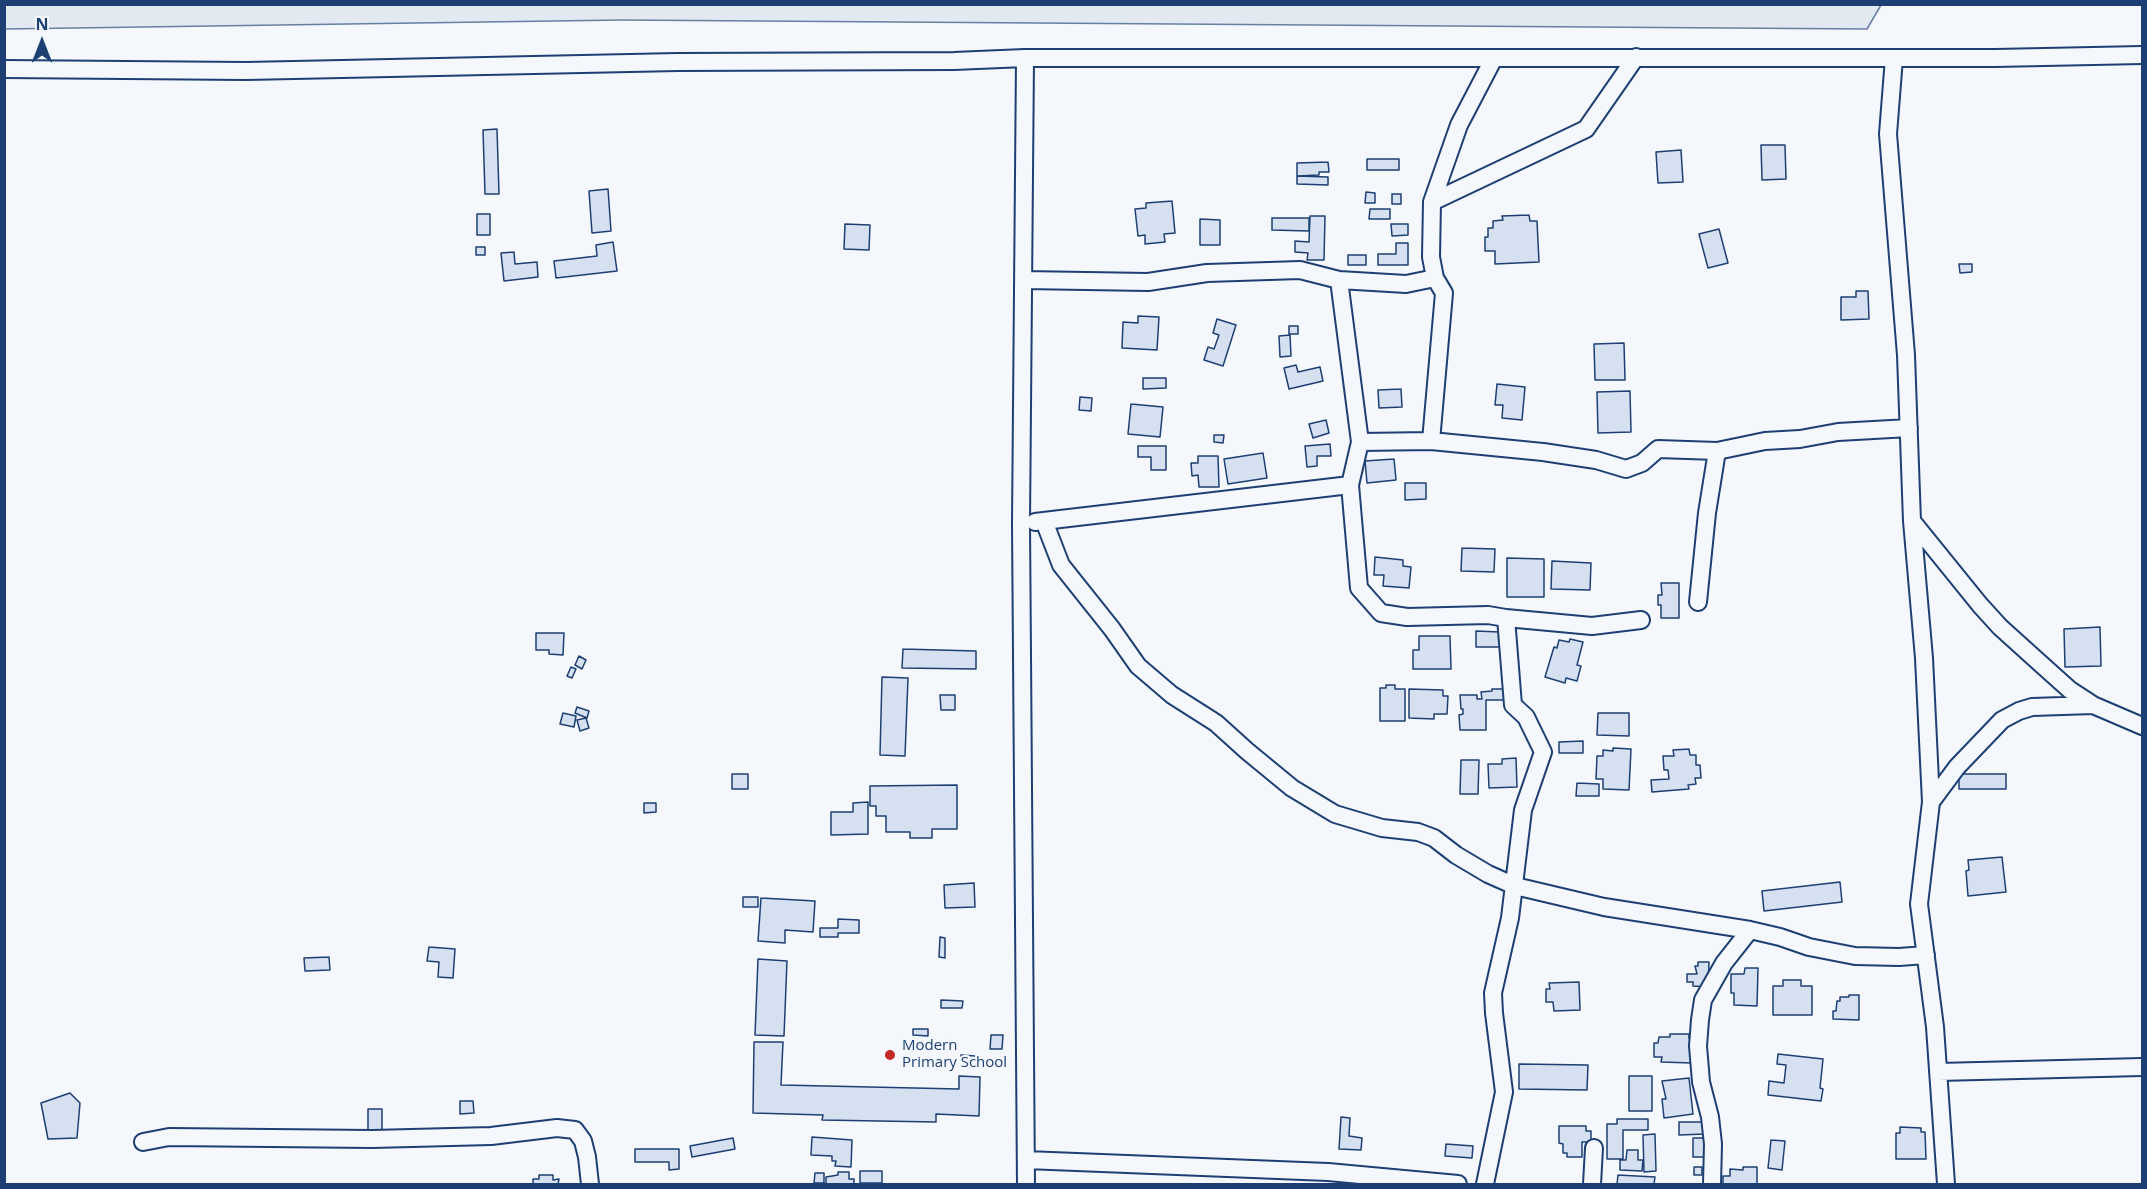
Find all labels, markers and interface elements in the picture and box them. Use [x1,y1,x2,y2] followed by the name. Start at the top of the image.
[12,12,72,72] north arrow
[35,13,49,35] text: N
[902,1037,1007,1072] place label: Modern Primary School
[883,1048,897,1062] marker: Modern Primary School

